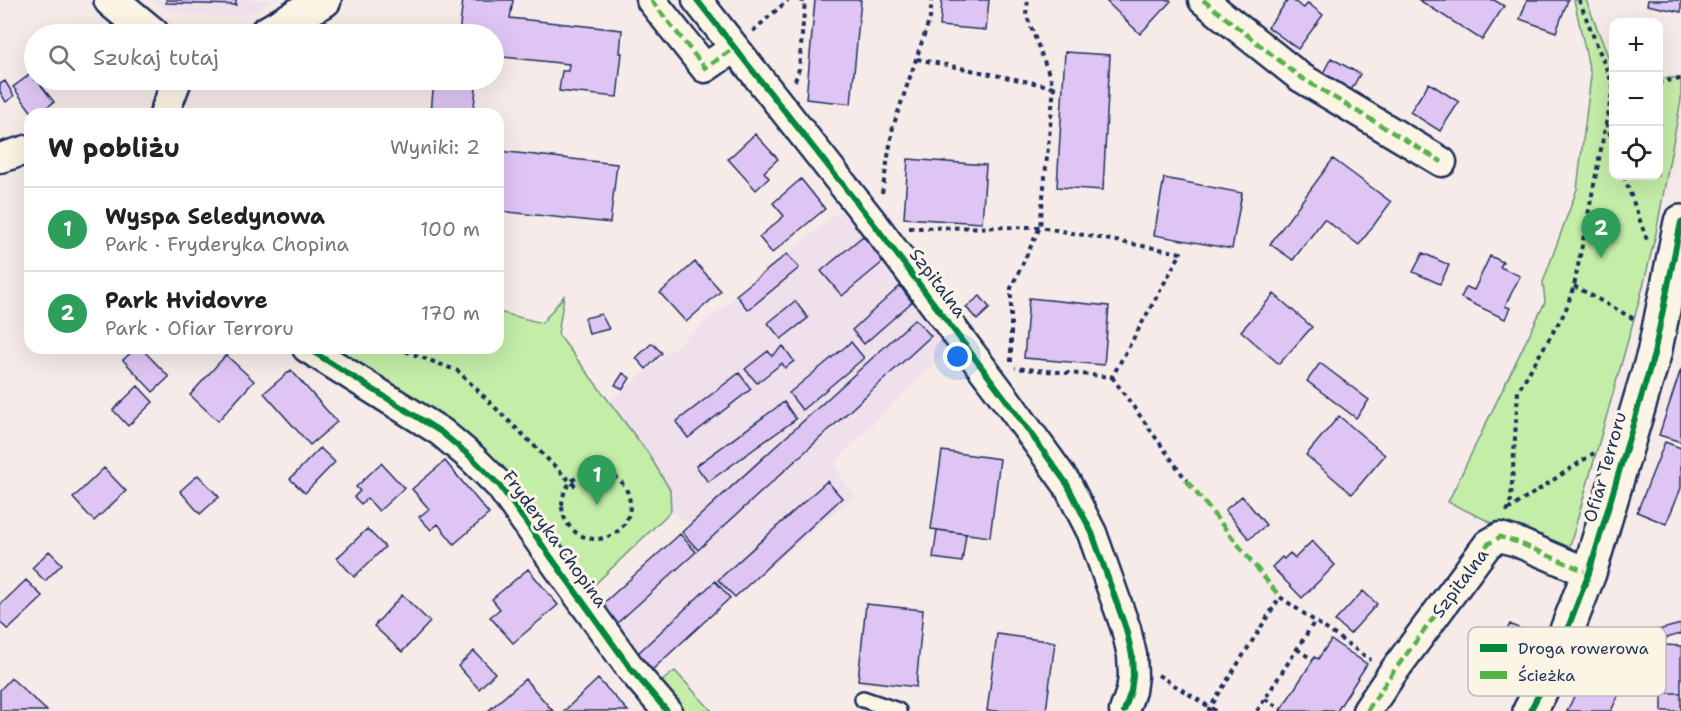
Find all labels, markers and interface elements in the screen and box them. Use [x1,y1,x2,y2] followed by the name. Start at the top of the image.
[1609,18,1663,180] map controls
[1609,18,1663,72] button: +
[24,24,504,90] search box
[45,41,78,74] icon: search
[93,43,219,72] text: Szukaj tutaj
[1609,72,1663,126] button: −
[1609,126,1663,180] button: locate
[48,130,180,165] text: W pobliżu
[390,134,480,160] text: Wyniki: 2
[105,202,325,231] text: Wyspa Seledynowa
[1582,208,1620,258] pin: 2
[63,216,72,242] text: 1
[420,216,480,242] text: 100 m
[105,231,349,257] text: Park · Fryderyka Chopina
[904,243,972,323] street label: Szpitalna
[105,286,268,315] text: Park Hvidovre
[61,300,75,326] text: 2
[421,300,480,326] text: 170 m
[105,315,294,341] text: Park · Ofiar Terroru
[943,342,972,371] your location
[1578,409,1632,525] street label: Ofiar Terroru
[578,456,616,505] pin: 1
[497,466,613,612] street label: Fryderyka Chopina
[1426,543,1494,623] street label: Szpitalna
[1468,627,1666,696] legend
[1518,638,1649,659] text: Droga rowerowa
[1518,665,1575,686] text: Ścieżka

